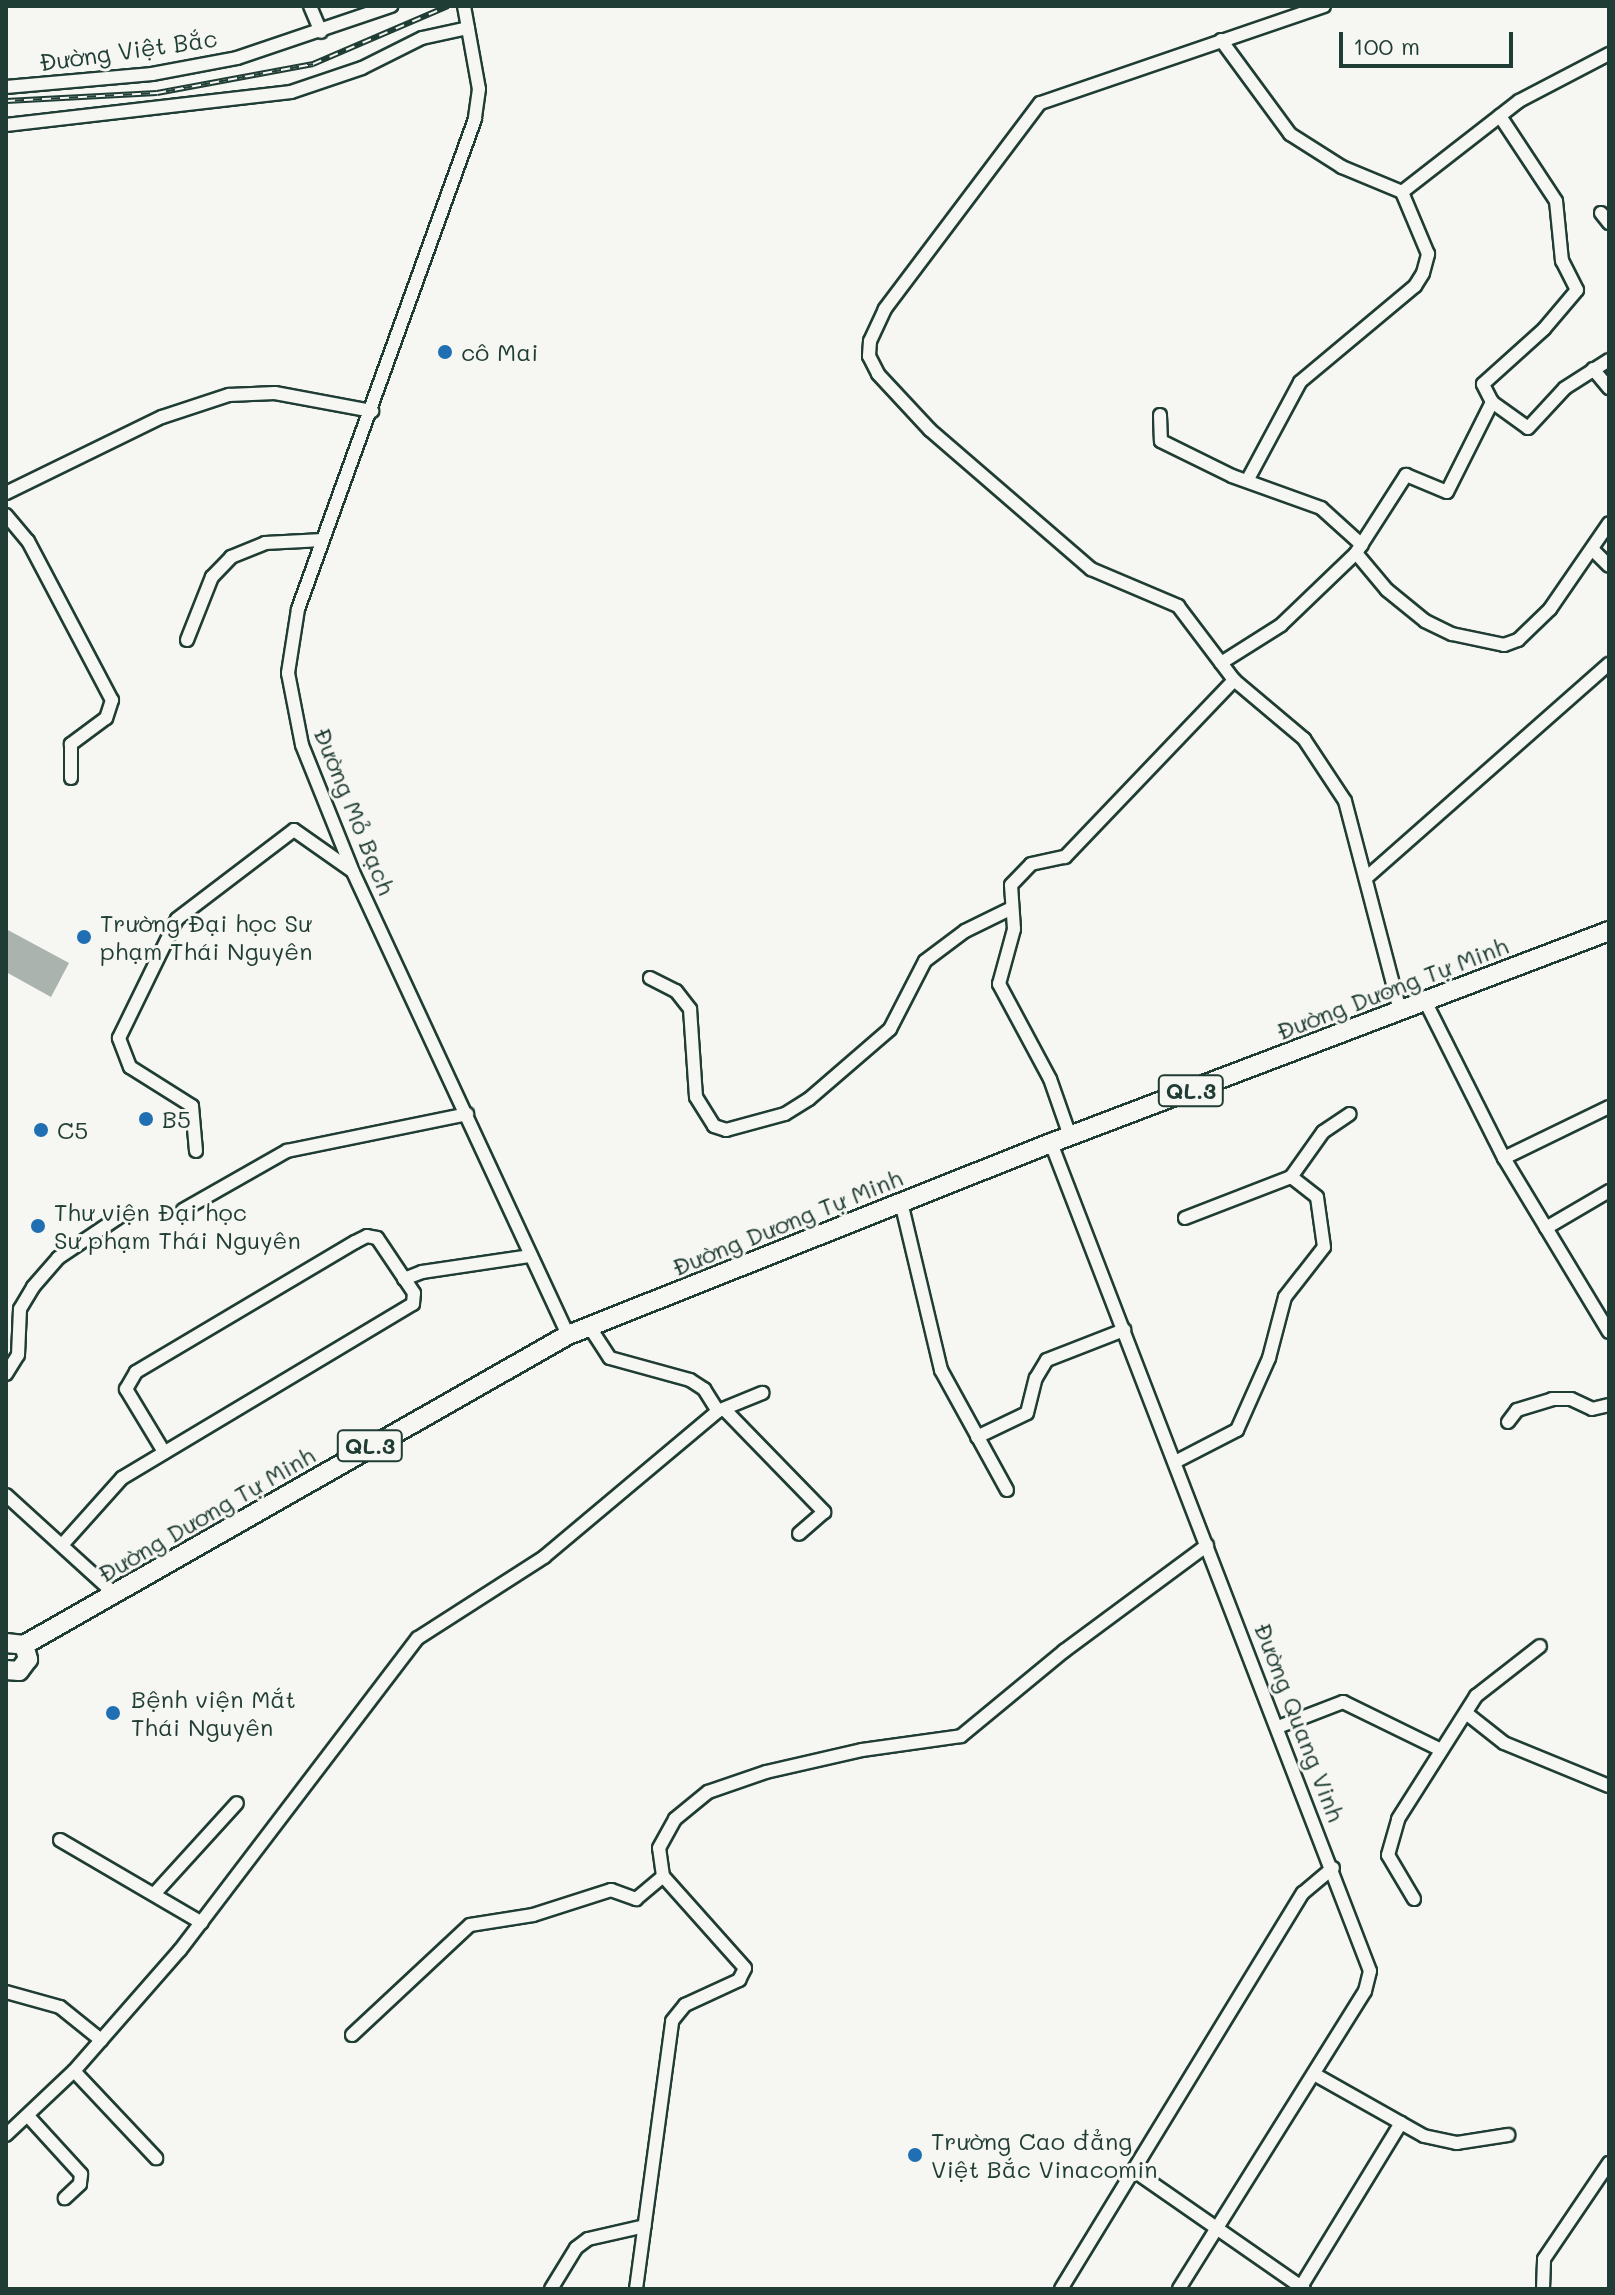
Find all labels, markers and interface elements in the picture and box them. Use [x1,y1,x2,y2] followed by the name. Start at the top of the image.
[1343,16,1517,66] scale bar
[37,23,219,77] street label: Đường Việt Bắc
[1353,30,1420,61] text: 100 m
[461,338,538,366] place label: cô Mai
[436,343,454,361] marker: cô Mai
[308,723,402,899] street label: Đường Mỏ Bạch
[100,909,312,965] place label: Trường Đại học Sư phạm Thái Nguyên
[75,928,93,946] marker: Trường Đại học Sư phạm Thái Nguyên
[1272,931,1512,1045] street label: Đường Dương Tự Minh
[1157,1073,1225,1109] road number: QL.3
[162,1105,191,1133] place label: B5
[137,1110,155,1128] marker: B5
[57,1116,88,1144] place label: C5
[32,1121,50,1139] marker: C5
[668,1163,906,1281] street label: Đường Dương Tự Minh
[54,1198,301,1254] place label: Thư viện Đại học Sư phạm Thái Nguyên
[29,1217,47,1235] marker: Thư viện Đại học Sư phạm Thái Nguyên
[336,1428,404,1464] road number: QL.3
[92,1440,320,1588] street label: Đường Dương Tự Minh
[1249,1618,1351,1826] street label: Đường Quang Vinh
[131,1685,296,1741] place label: Bệnh viện Mắt Thái Nguyên
[102,1702,124,1724] marker: Bệnh viện Mắt Thái Nguyên
[931,2127,1158,2183] place label: Trường Cao đẳng Việt Bắc Vinacomin
[906,2146,924,2164] marker: Trường Cao đẳng Việt Bắc Vinacomin

